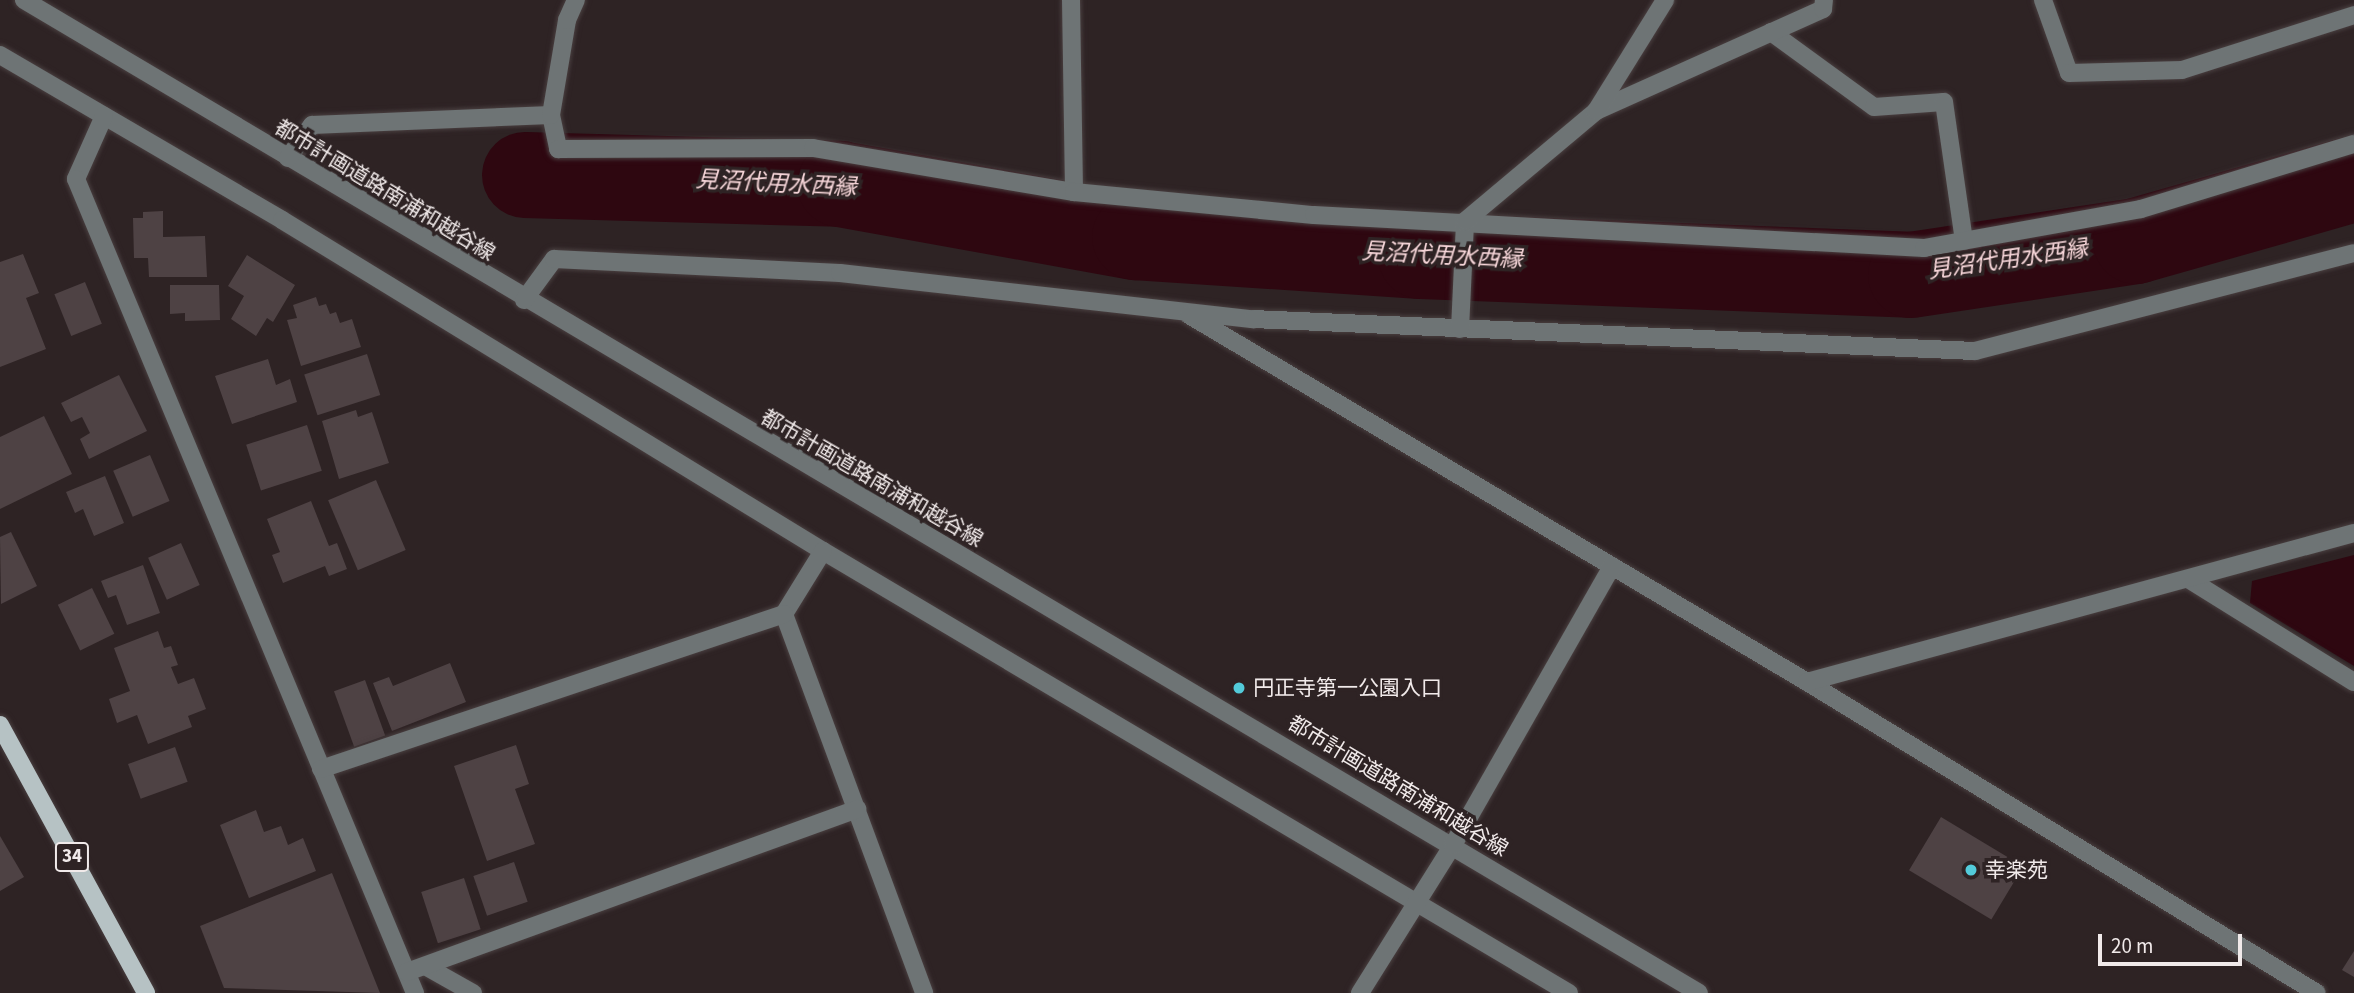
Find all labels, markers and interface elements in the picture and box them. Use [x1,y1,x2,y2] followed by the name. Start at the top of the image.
[271,114,499,266] street label: 都市計画道路南浦和越谷線
[695,166,857,202] water label: 見沼代用水西縁
[1926,235,2090,285] water label: 見沼代用水西縁
[1361,238,1523,274] water label: 見沼代用水西縁
[757,404,987,552] street label: 都市計画道路南浦和越谷線
[1253,675,1442,701] place label: 円正寺第一公園入口
[1231,680,1247,696] marker: 円正寺第一公園入口
[1284,710,1512,862] street label: 都市計画道路南浦和越谷線
[55,842,90,872] road number: 34
[1985,857,2048,883] place label: 幸楽苑
[1963,862,1979,878] marker: 幸楽苑
[2102,920,2246,964] scale bar
[2111,931,2153,961] text: 20 m

